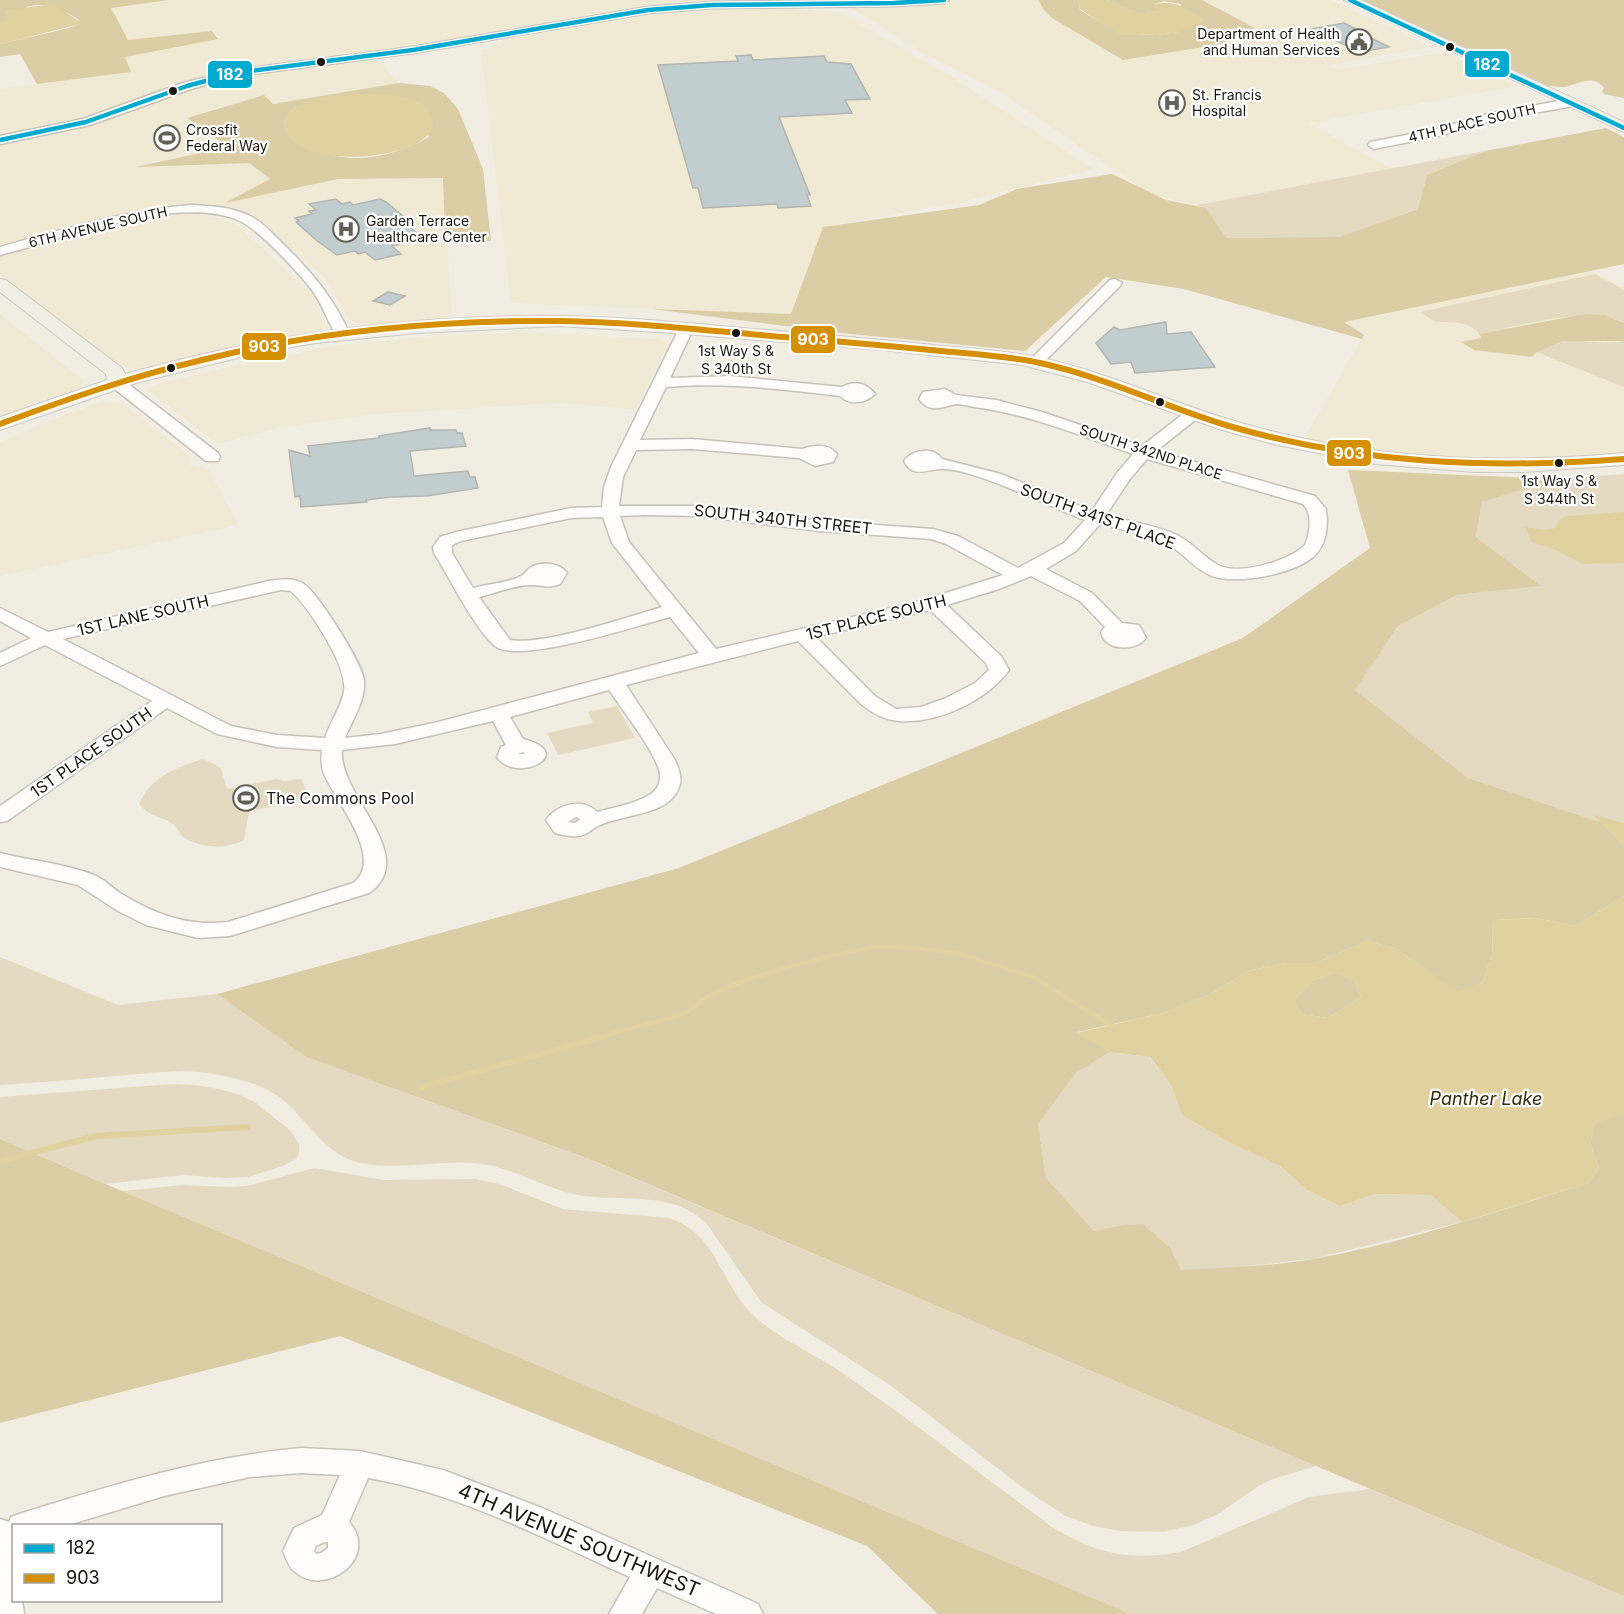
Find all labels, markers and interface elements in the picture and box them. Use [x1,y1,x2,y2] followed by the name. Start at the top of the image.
[1197,25,1340,58] place label: Department of Health and Human Services
[1344,27,1374,57] public building icon: Department of Health and Human Services
[1444,41,1456,53] unlabelled marker
[1464,50,1510,78] line badge: 182
[1473,54,1501,74] text: 182
[315,56,327,68] unlabelled marker
[207,60,253,89] line badge: 182
[216,64,244,84] text: 182
[167,85,179,97] unlabelled marker
[1192,86,1262,119] place label: St. Francis Hospital
[1157,88,1187,118] hospital icon: St. Francis Hospital
[1406,100,1537,145] street label: 4TH PLACE SOUTH
[186,121,268,154] place label: Crossfit Federal Way
[152,123,182,153] sports icon: Crossfit Federal Way
[27,202,169,251] street label: 6TH AVENUE SOUTH
[366,212,487,245] place label: Garden Terrace Healthcare Center
[331,214,361,244] hospital icon: Garden Terrace Healthcare Center
[790,325,836,354] line badge: 903
[730,327,742,339] marker: 1st Way S & S 340th St
[797,329,829,349] text: 903
[241,332,287,361] line badge: 903
[248,336,280,356] text: 903
[698,342,774,377] place label: 1st Way S & S 340th St
[165,362,177,374] unlabelled marker
[1154,396,1166,408] unlabelled marker
[1078,420,1225,483] street label: SOUTH 342ND PLACE
[1326,439,1372,467] line badge: 903
[1333,443,1365,463] text: 903
[1553,457,1565,469] marker: 1st Way S & S 344th St
[1521,472,1597,507] place label: 1st Way S & S 344th St
[1018,479,1178,553] street label: SOUTH 341ST PLACE
[693,500,873,538] street label: SOUTH 340TH STREET
[75,590,211,640] street label: 1ST LANE SOUTH
[804,590,948,644] street label: 1ST PLACE SOUTH
[26,703,156,801] street label: 1ST PLACE SOUTH
[231,783,261,813] sports icon: The Commons Pool
[266,788,414,808] place label: The Commons Pool
[1430,1088,1542,1109] water label: Panther Lake
[454,1478,704,1602] street label: 4TH AVENUE SOUTHWEST
[12,1524,222,1602] legend
[66,1537,95,1558] text: 182
[66,1567,100,1588] text: 903

